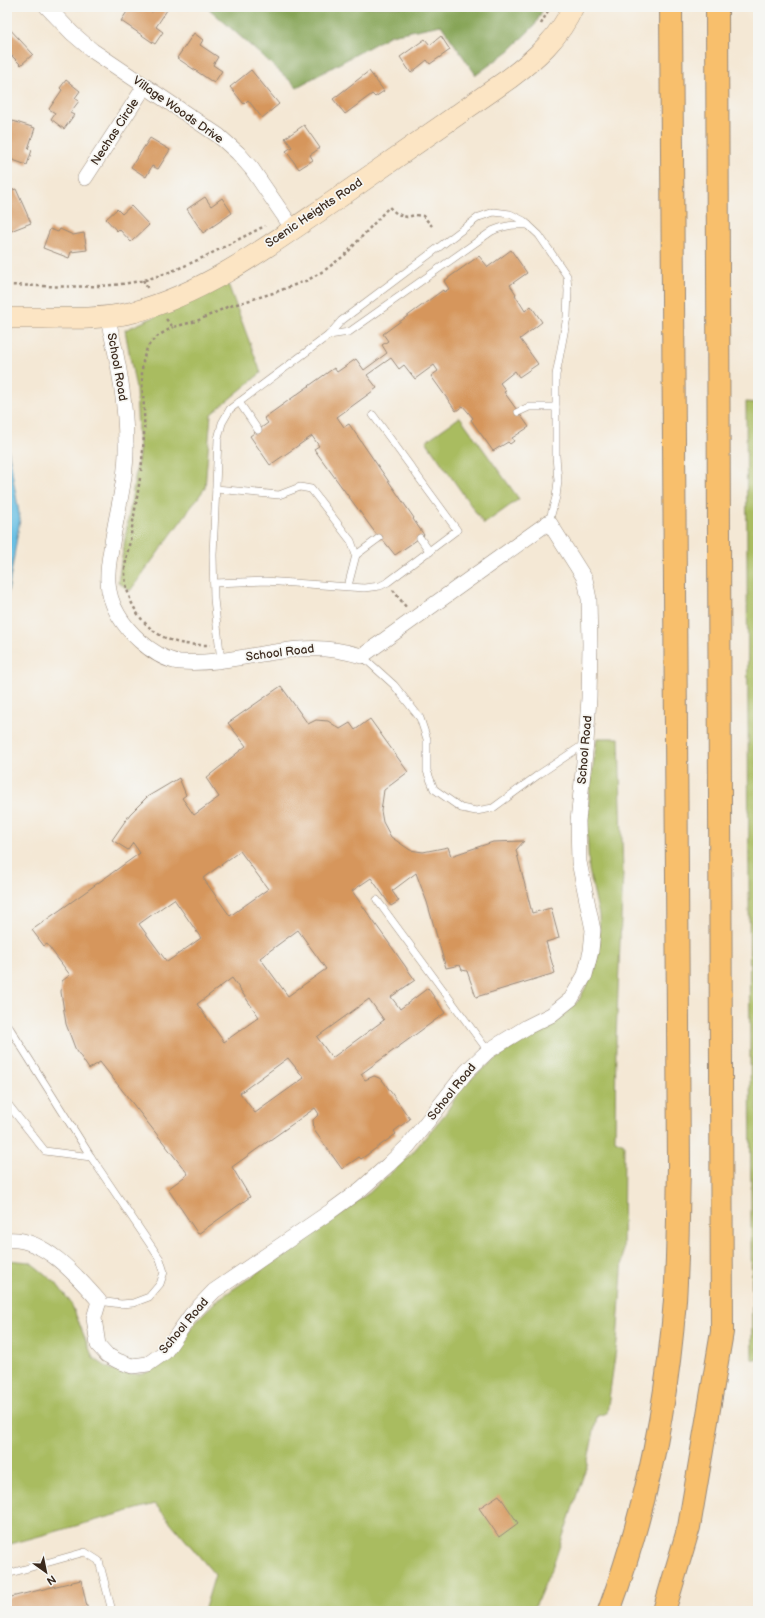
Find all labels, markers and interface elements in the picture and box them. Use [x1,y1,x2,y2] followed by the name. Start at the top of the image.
[130,73,226,147] street label: Village Woods Drive
[88,96,142,168] street label: Nechas Circle
[263,175,366,251] street label: Scenic Heights Road
[104,332,130,402] street label: School Road
[245,641,315,665] street label: School Road
[575,715,595,785] street label: School Road
[425,1060,480,1123] street label: School Road
[156,1295,212,1357] street label: School Road
[26,1552,66,1592] north arrow
[44,1572,58,1588] text: N

